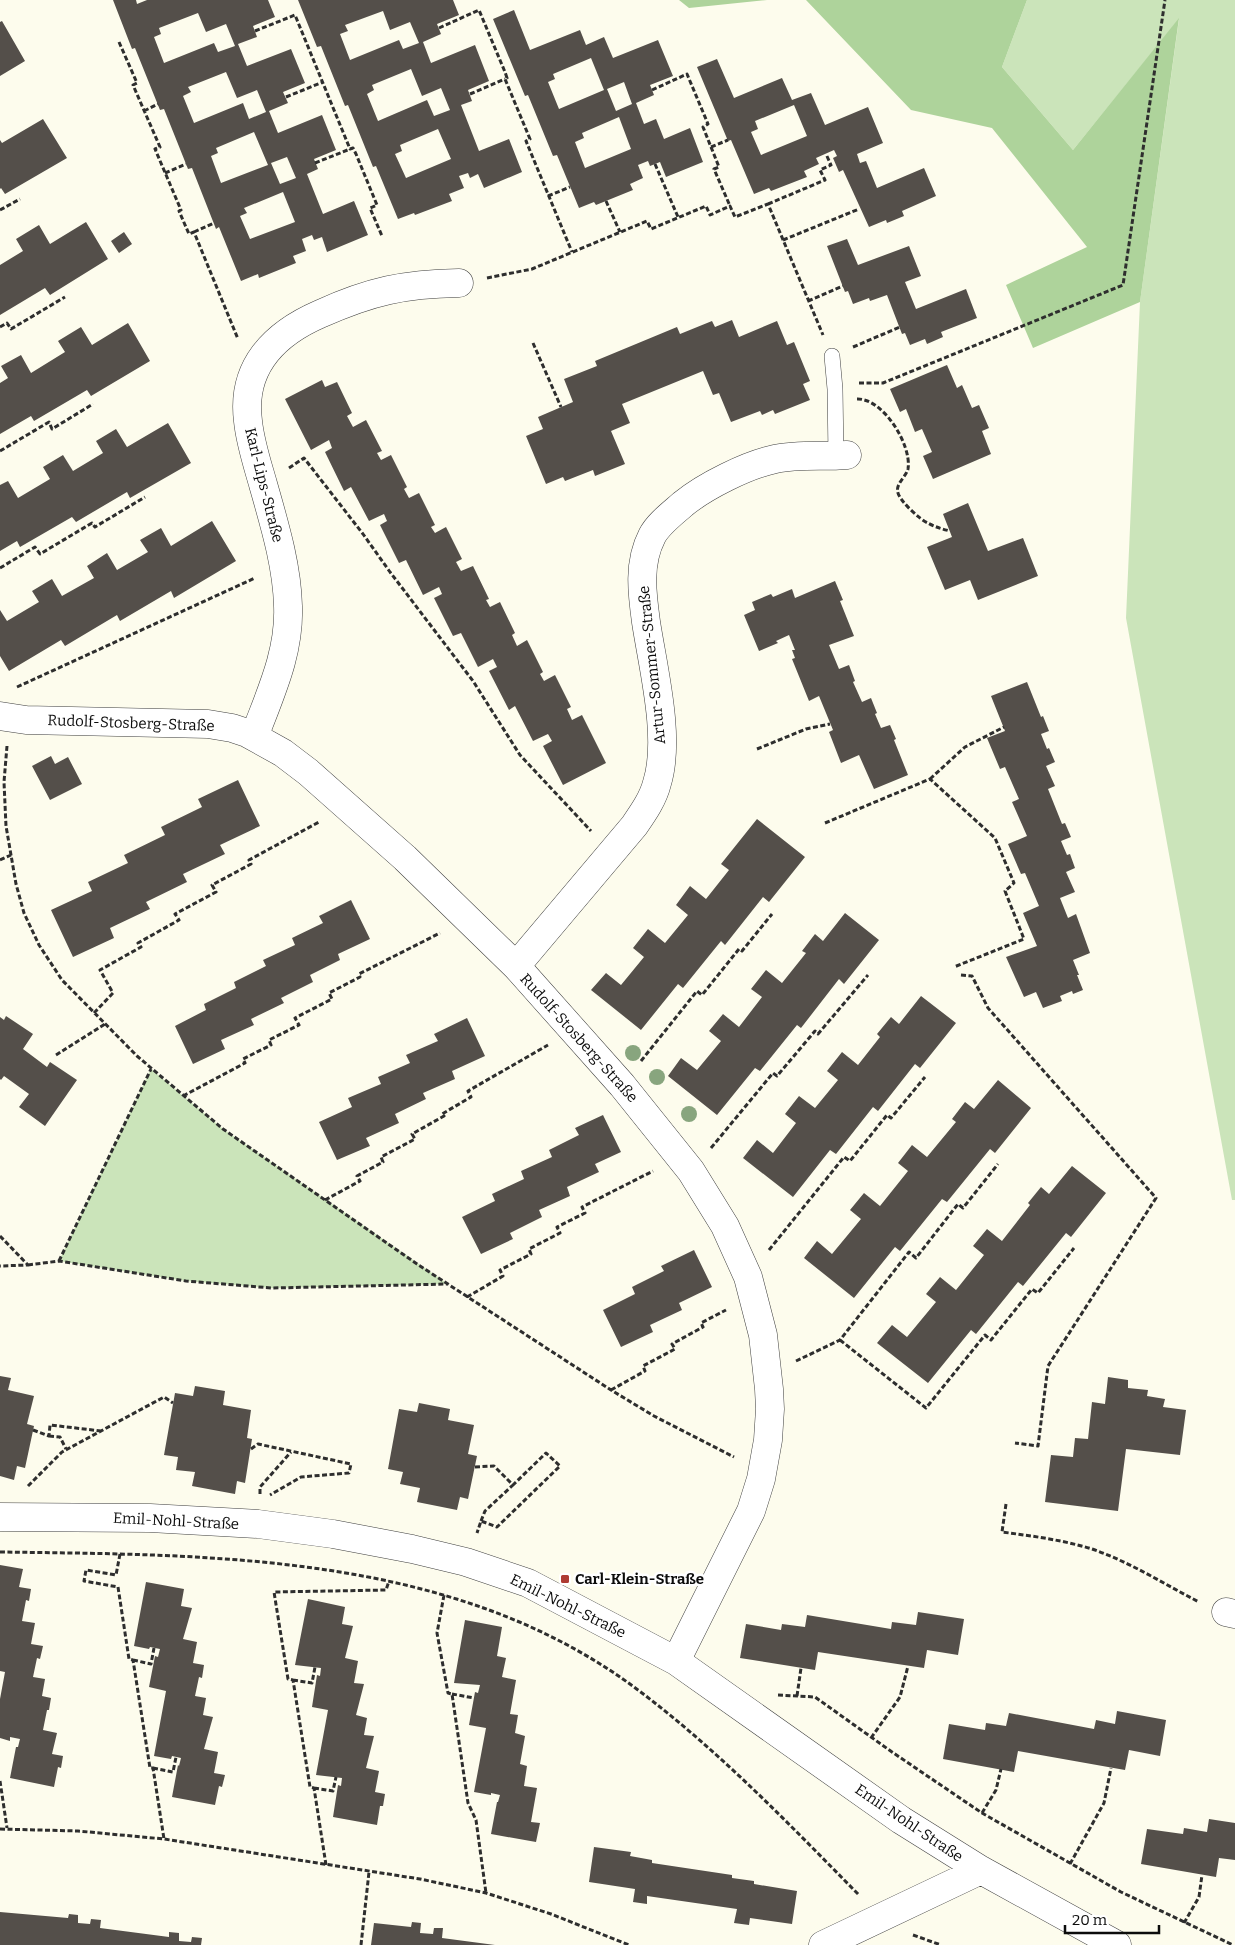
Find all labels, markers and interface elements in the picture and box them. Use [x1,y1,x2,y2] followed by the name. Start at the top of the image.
[241,426,287,544] street label: Karl-Lips-Straße
[635,585,669,745] street label: Artur-Sommer-Straße
[47,711,215,735] street label: Rudolf-Stosberg-Straße
[516,970,642,1106] street label: Rudolf-Stosberg-Straße
[112,1509,240,1533] street label: Emil-Nohl-Straße
[507,1570,629,1642] street label: Emil-Nohl-Straße
[575,1570,704,1588] place label: Carl-Klein-Straße
[559,1573,571,1585] marker: Carl-Klein-Straße
[852,1780,966,1866] street label: Emil-Nohl-Straße
[1065,1902,1159,1934] scale bar
[1072,1911,1108,1929] text: 20 m

